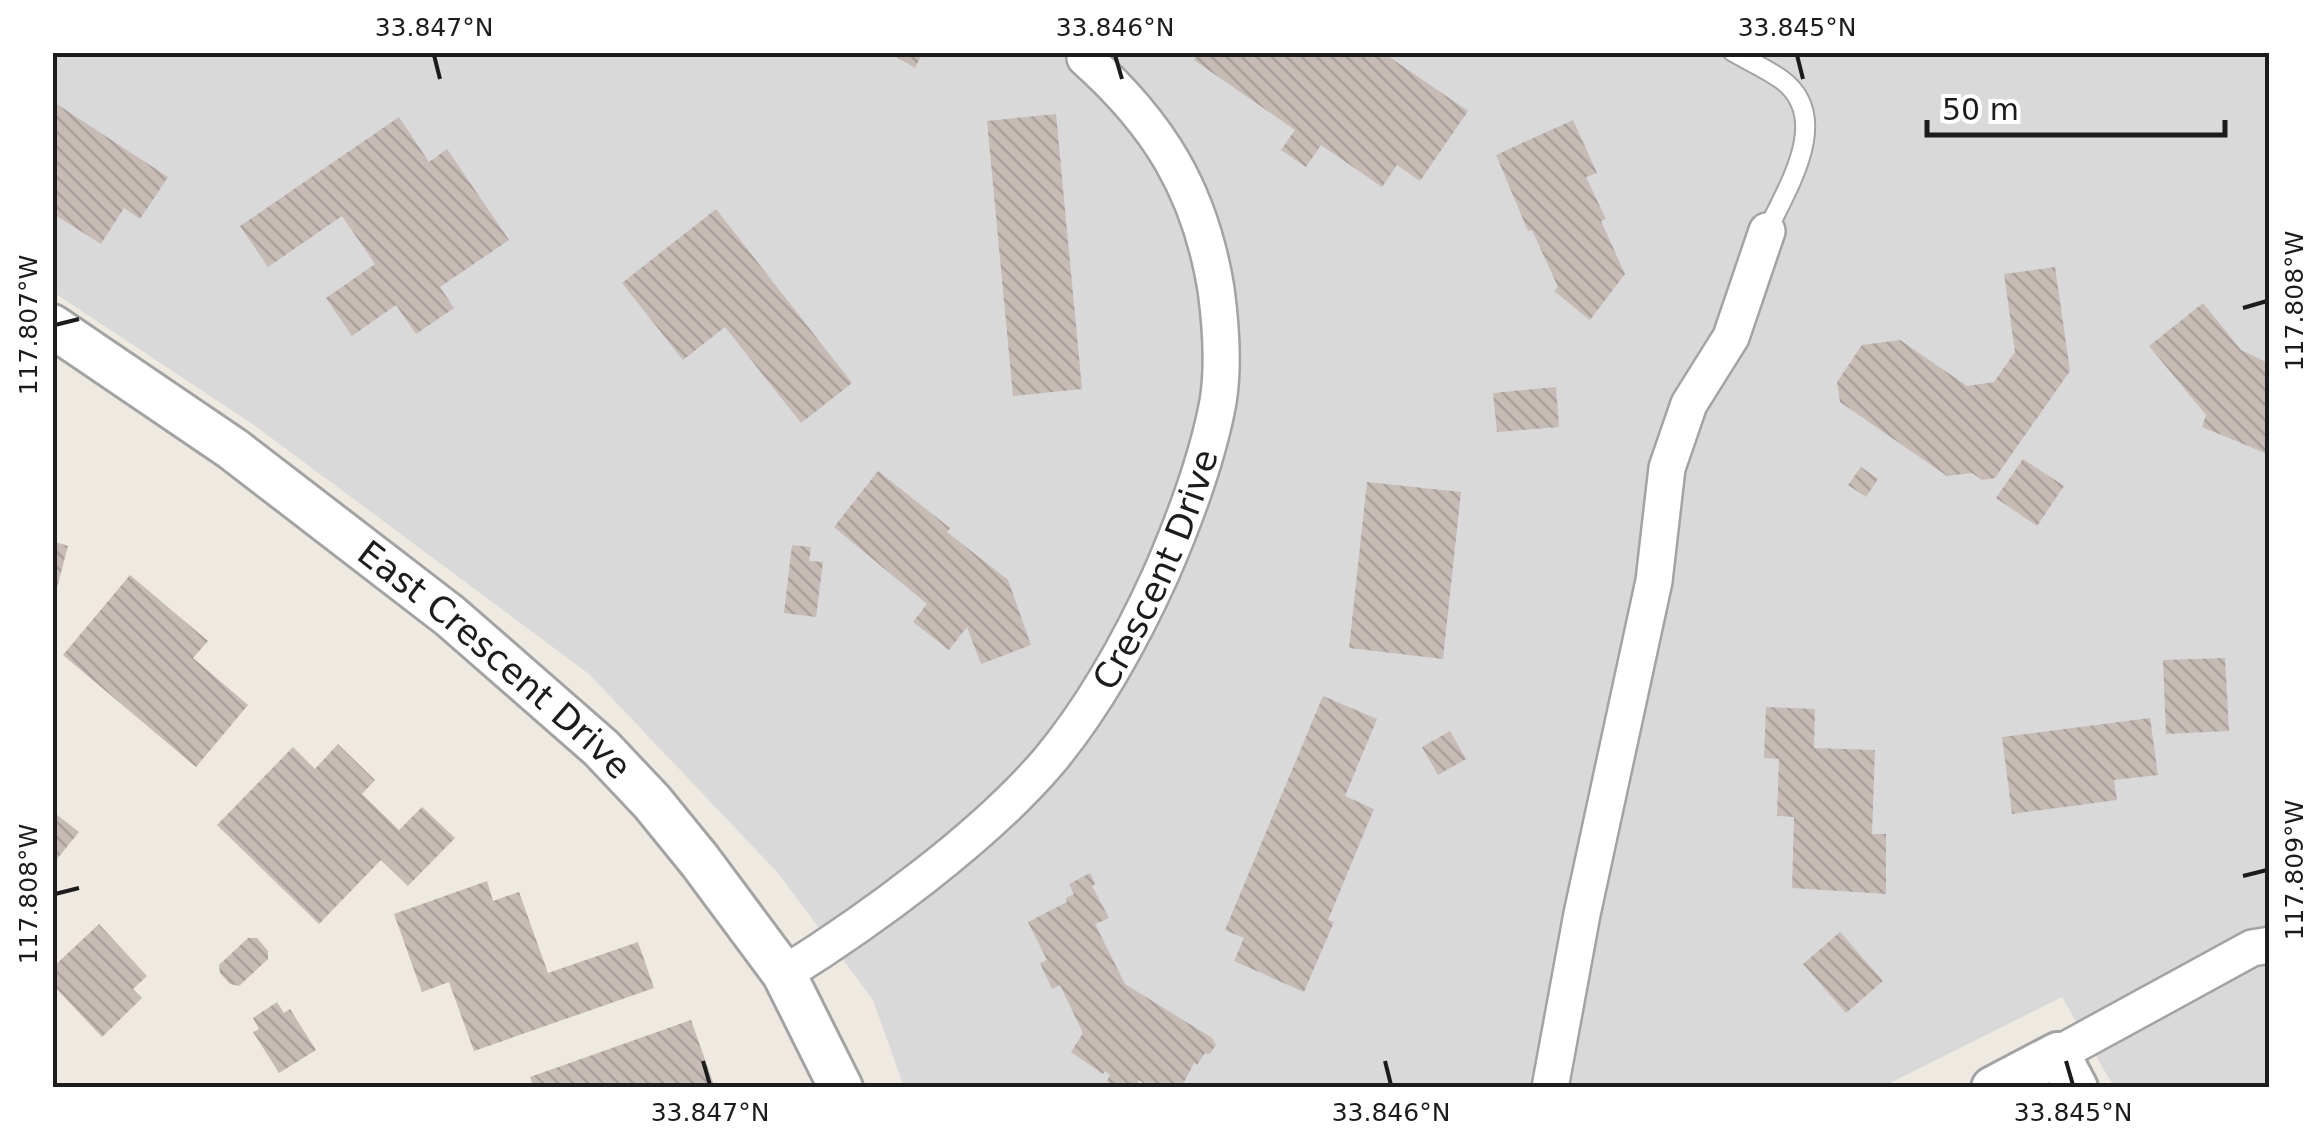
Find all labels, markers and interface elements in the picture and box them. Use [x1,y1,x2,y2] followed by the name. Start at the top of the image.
[375,13,493,42] text: 33.847°N
[1056,13,1174,42] text: 33.846°N
[1738,13,1856,42] text: 33.845°N
[1927,75,2224,137] scale bar
[1942,92,2019,127] text: 50 m
[2280,231,2309,371] text: 117.808°W
[14,255,43,395] text: 117.807°W
[1085,445,1226,697] street label: Crescent Drive
[350,533,639,787] street label: East Crescent Drive
[2280,800,2309,940] text: 117.809°W
[14,824,43,964] text: 117.808°W
[651,1098,769,1127] text: 33.847°N
[1332,1098,1450,1127] text: 33.846°N
[2014,1098,2132,1127] text: 33.845°N

